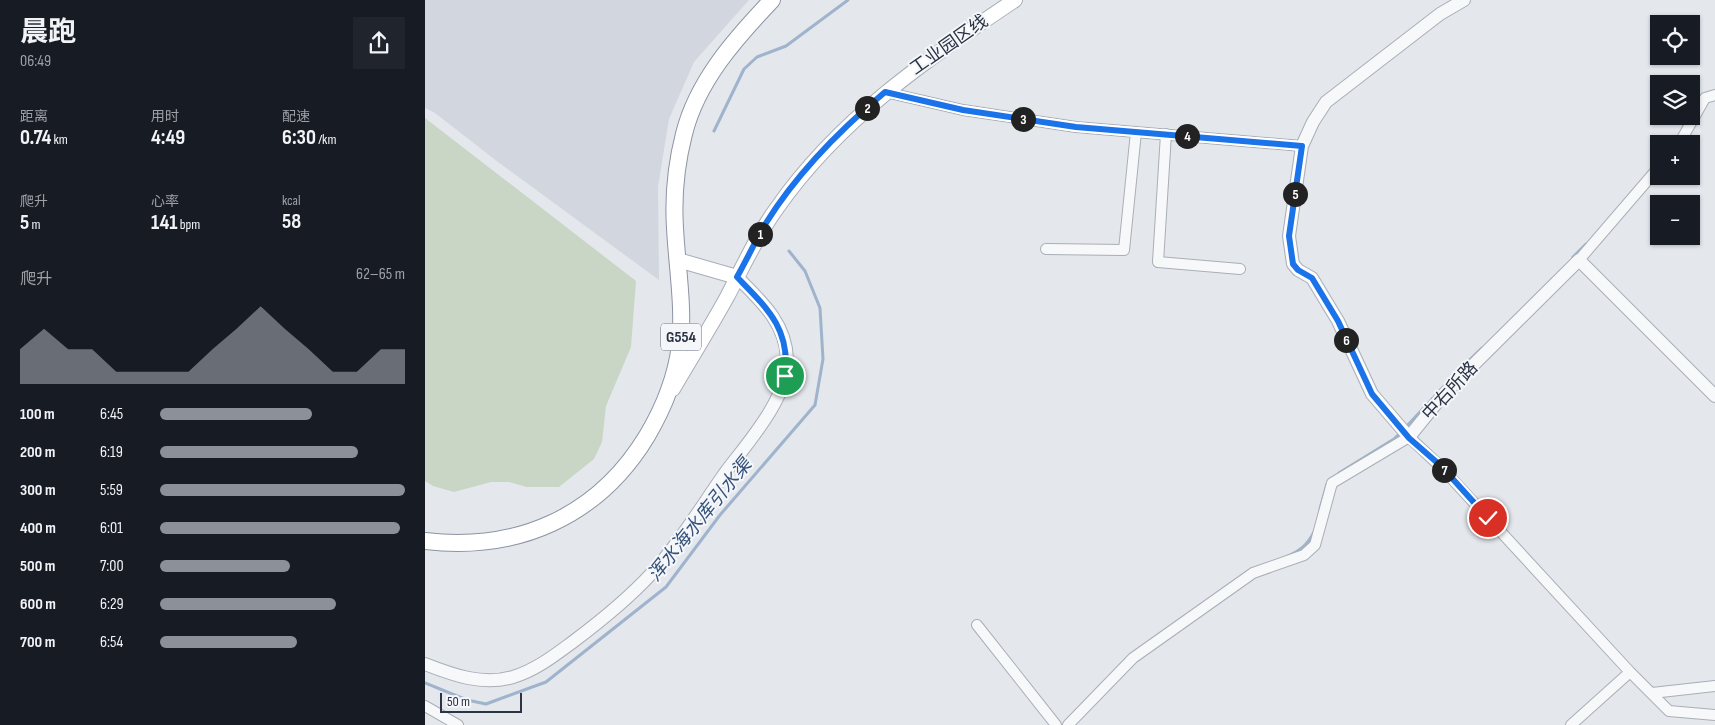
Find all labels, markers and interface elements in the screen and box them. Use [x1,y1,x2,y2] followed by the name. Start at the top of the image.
[906,11,992,79] street label: 工业园区线
[1650,15,1700,245] map controls
[1650,15,1700,65] button: locate
[20,16,76,49] text: 晨跑
[353,17,405,69] button: share
[20,52,51,71] text: 06:49
[1650,75,1700,125] button: layers
[855,96,879,120] pin: 2
[864,100,871,117] text: 2
[1011,106,1035,132] pin: 3
[20,108,48,125] text: 距离
[151,108,179,125] text: 用时
[282,108,310,125] text: 配速
[1020,111,1027,128] text: 3
[1175,124,1199,148] pin: 4
[20,125,51,150] text: 0.74
[151,125,185,150] text: 4:49
[282,125,316,150] text: 6:30
[1184,128,1191,145] text: 4
[51,131,68,148] text: km
[316,131,336,148] text: /km
[1650,135,1700,185] button: +
[1283,182,1307,206] pin: 5
[1292,186,1299,203] text: 5
[282,192,301,209] text: kcal
[20,193,48,210] text: 爬升
[151,193,179,210] text: 心率
[1650,195,1700,245] button: −
[282,209,301,234] text: 58
[20,210,29,235] text: 5
[151,210,177,235] text: 141
[29,216,40,233] text: m
[177,216,200,233] text: bpm
[747,222,773,246] pin: 1
[758,226,763,243] text: 1
[356,265,405,284] text: 62–65 m
[20,270,52,289] text: 爬升
[661,324,701,351] road number: G554
[1333,328,1359,352] pin: 6
[1343,332,1350,349] text: 6
[764,355,806,397] pin
[1418,358,1482,424] street label: 中右所路
[771,362,799,390] icon: arrive
[20,405,55,424] text: 100 m
[100,405,123,424] text: 6:45
[20,443,55,462] text: 200 m
[100,443,123,462] text: 6:19
[643,451,759,586] water label: 浑水海水库引水渠
[1431,458,1457,482] pin: 7
[1441,462,1448,479] text: 7
[20,481,56,500] text: 300 m
[100,481,123,500] text: 5:59
[1467,497,1509,539] pin
[1474,504,1502,532] icon: check
[20,519,56,538] text: 400 m
[100,519,123,538] text: 6:01
[20,557,55,576] text: 500 m
[100,557,124,576] text: 7:00
[20,595,56,614] text: 600 m
[100,595,124,614] text: 6:29
[20,633,55,652] text: 700 m
[100,633,123,652] text: 6:54
[440,690,523,713] scale bar
[447,693,470,710] text: 50 m

